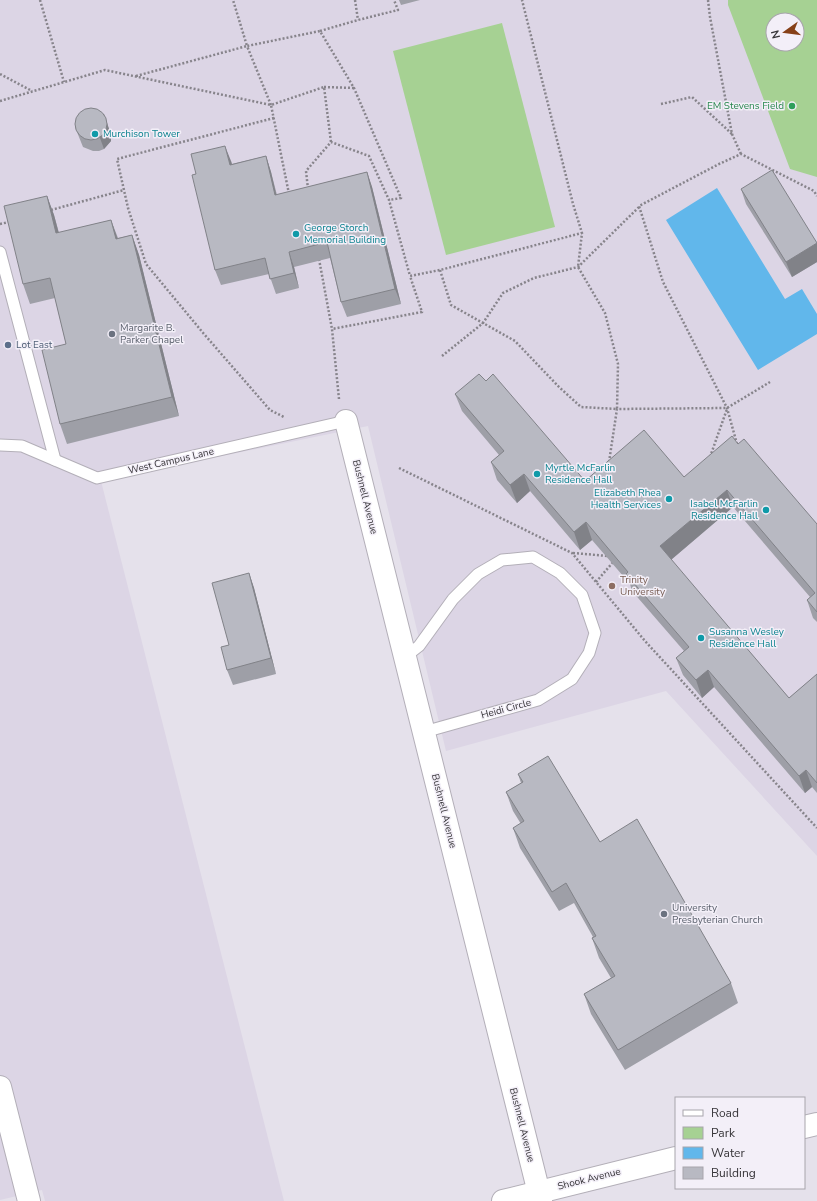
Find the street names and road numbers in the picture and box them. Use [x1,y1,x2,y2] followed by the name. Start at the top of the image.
[127,444,215,478] street label: West Campus Lane
[349,458,381,536] street label: Bushnell Avenue
[479,696,533,722] street label: Heidi Circle
[428,772,460,850] street label: Bushnell Avenue
[506,1086,538,1164] street label: Bushnell Avenue
[556,1164,622,1194] street label: Shook Avenue

